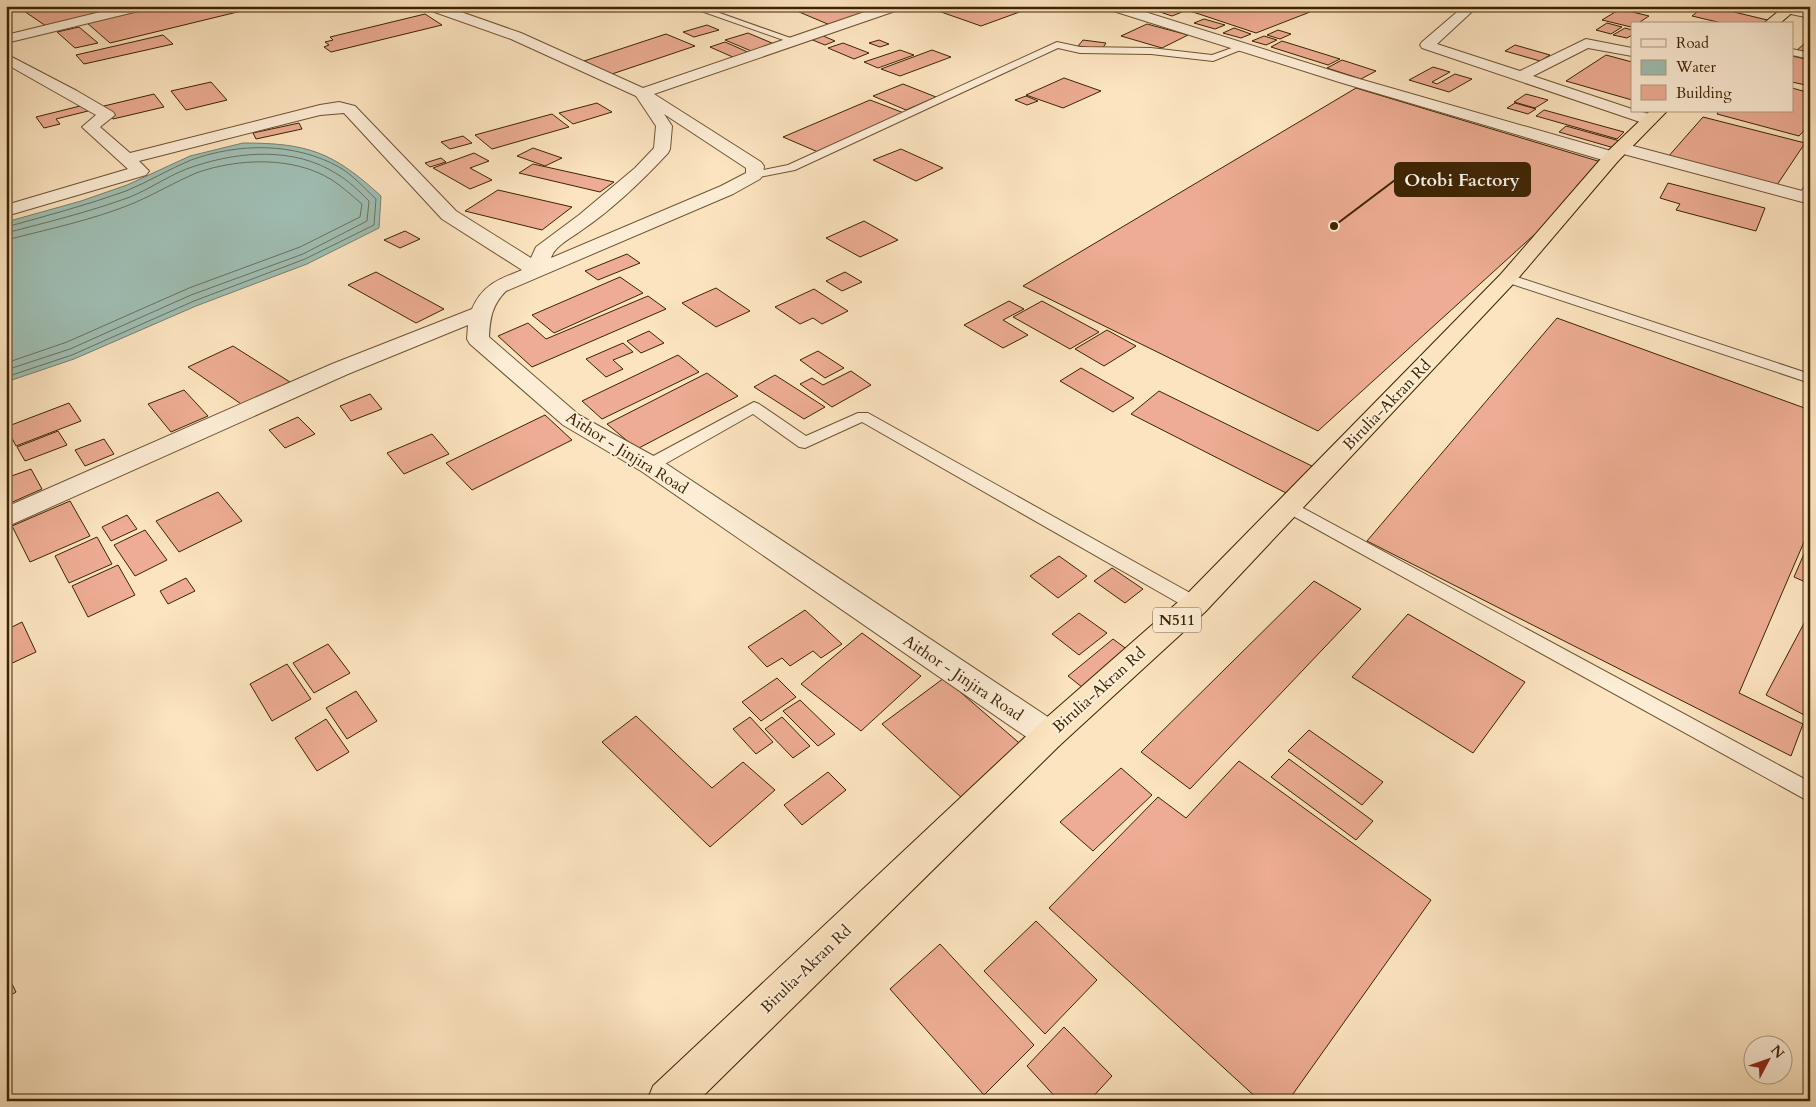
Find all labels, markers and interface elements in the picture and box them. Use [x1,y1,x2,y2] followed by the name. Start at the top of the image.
[1631,22,1794,112] legend
[1676,33,1709,53] text: Road
[1675,57,1717,77] text: Water
[1676,83,1732,103] text: Building
[1395,163,1530,196] callout: Otobi Factory
[1404,168,1521,193] text: Otobi Factory
[1338,354,1436,455] street label: Birulia-Akran Rd
[562,407,693,500] street label: Aithor - Jinjira Road
[1153,608,1201,632] road number: N511
[899,630,1028,727] street label: Aithor - Jinjira Road
[1048,642,1151,738] street label: Birulia-Akran Rd
[756,920,857,1018] street label: Birulia-Akran Rd
[1744,1034,1794,1084] north arrow
[1766,1041,1789,1063] text: N

